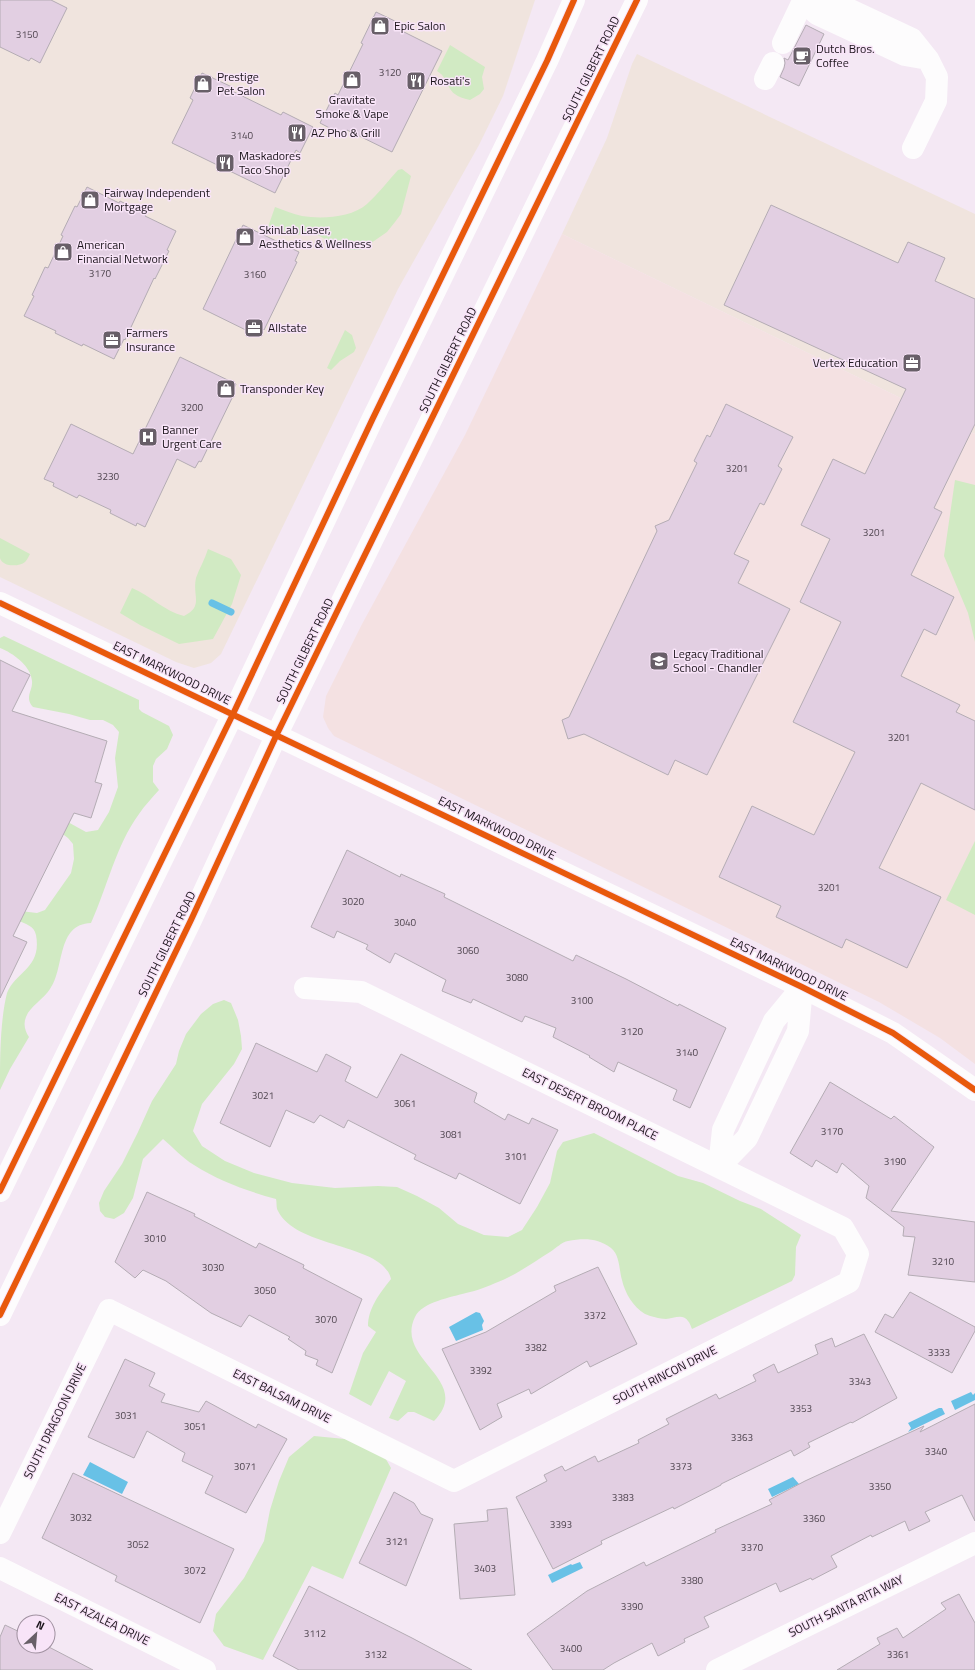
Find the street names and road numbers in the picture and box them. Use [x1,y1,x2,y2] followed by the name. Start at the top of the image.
[557,12,625,125] street label: SOUTH GILBERT ROAD
[414,303,482,416] street label: SOUTH GILBERT ROAD
[271,594,339,707] street label: SOUTH GILBERT ROAD
[110,636,235,710] street label: EAST MARKWOOD DRIVE
[435,791,560,865] street label: EAST MARKWOOD DRIVE
[133,887,201,1000] street label: SOUTH GILBERT ROAD
[727,932,852,1006] street label: EAST MARKWOOD DRIVE
[519,1062,662,1145] street label: EAST DESERT BROOM PLACE
[609,1340,720,1409] street label: SOUTH RINCON DRIVE
[18,1359,91,1482] street label: SOUTH DRAGOON DRIVE
[230,1363,335,1428] street label: EAST BALSAM DRIVE
[785,1569,907,1642] street label: SOUTH SANTA RITA WAY
[51,1587,153,1650] street label: EAST AZALEA DRIVE

